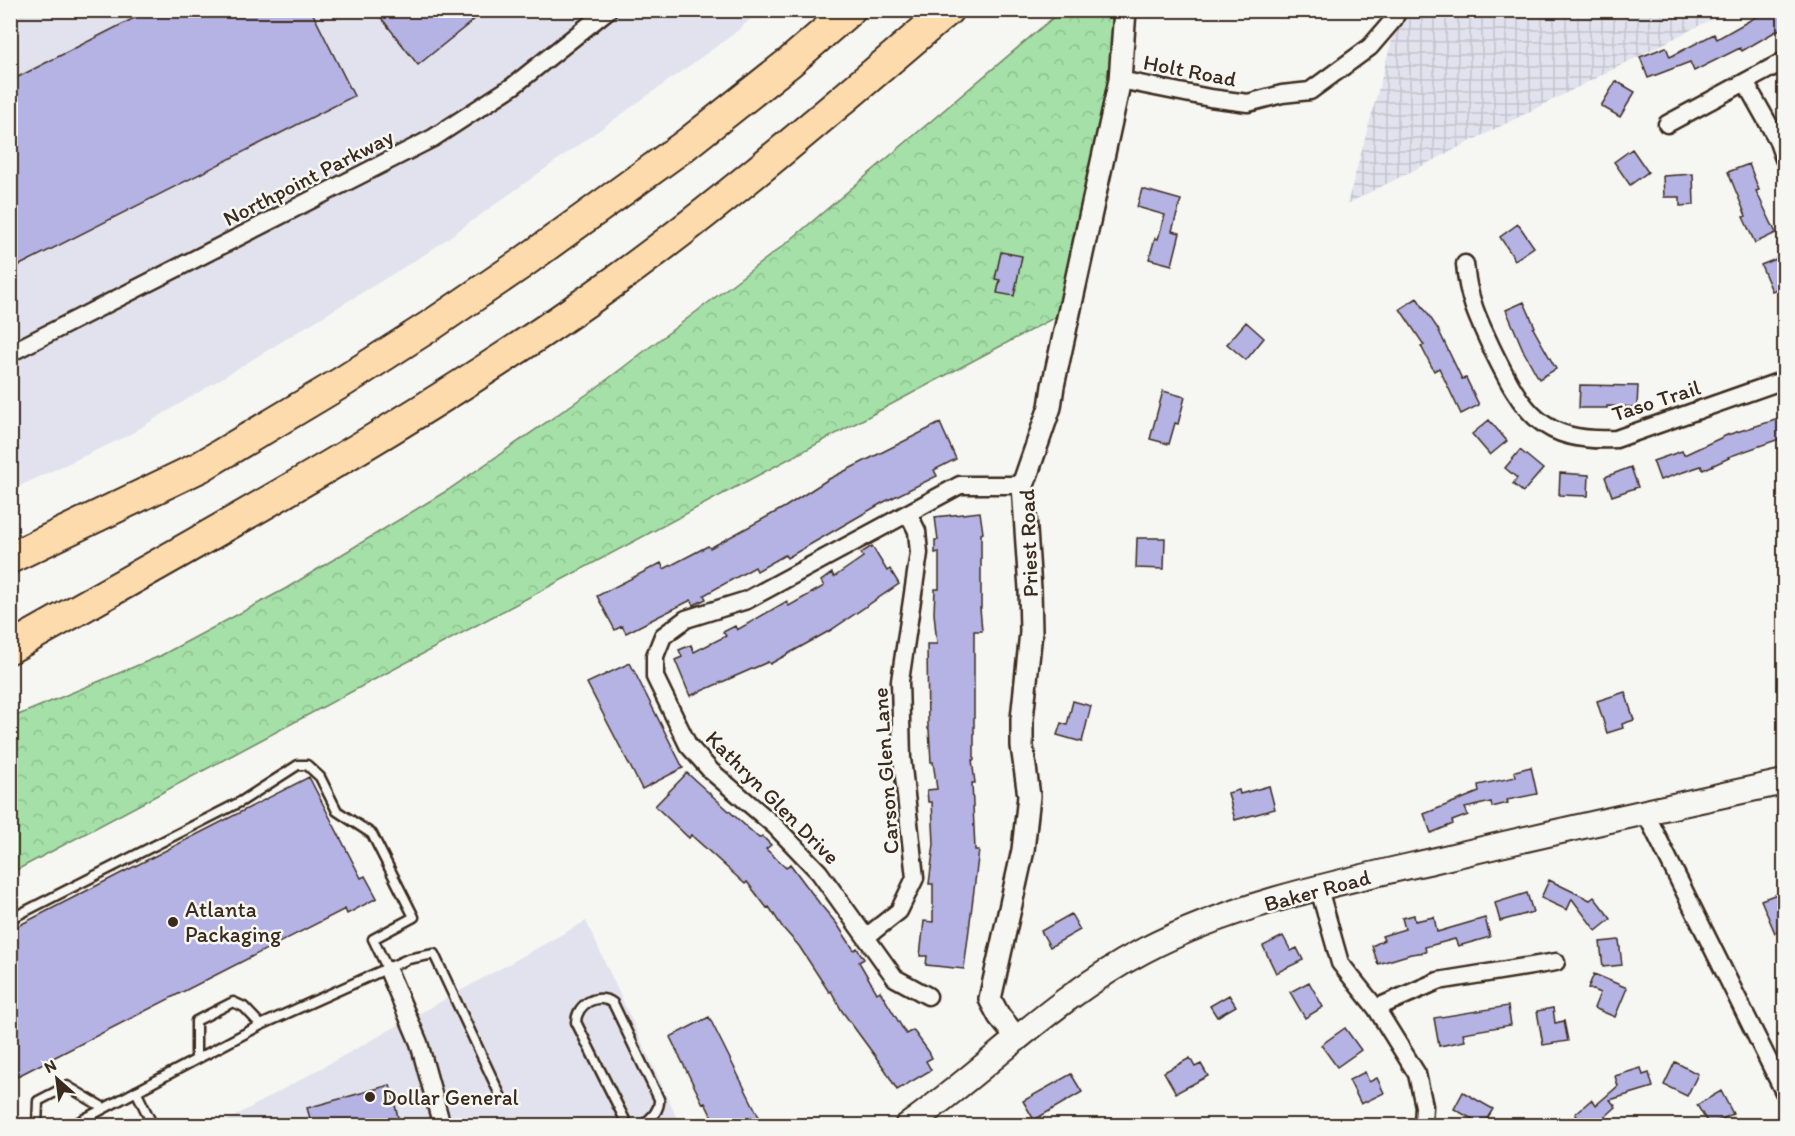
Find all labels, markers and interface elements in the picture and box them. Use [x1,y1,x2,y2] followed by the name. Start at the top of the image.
[1141,48,1239,93] street label: Holt Road
[219,123,399,232] street label: Northpoint Parkway
[1608,374,1704,427] street label: Taso Trail
[1013,488,1044,598] street label: Priest Road
[866,687,905,855] street label: Carson Glen Lane
[700,725,845,870] street label: Kathryn Glen Drive
[1261,863,1373,918] street label: Baker Road
[185,896,282,948] place label: Atlanta Packaging
[166,915,180,929] marker: Atlanta Packaging
[27,1049,87,1109] north arrow
[41,1055,59,1077] text: N
[382,1084,519,1111] place label: Dollar General
[363,1090,377,1104] marker: Dollar General

